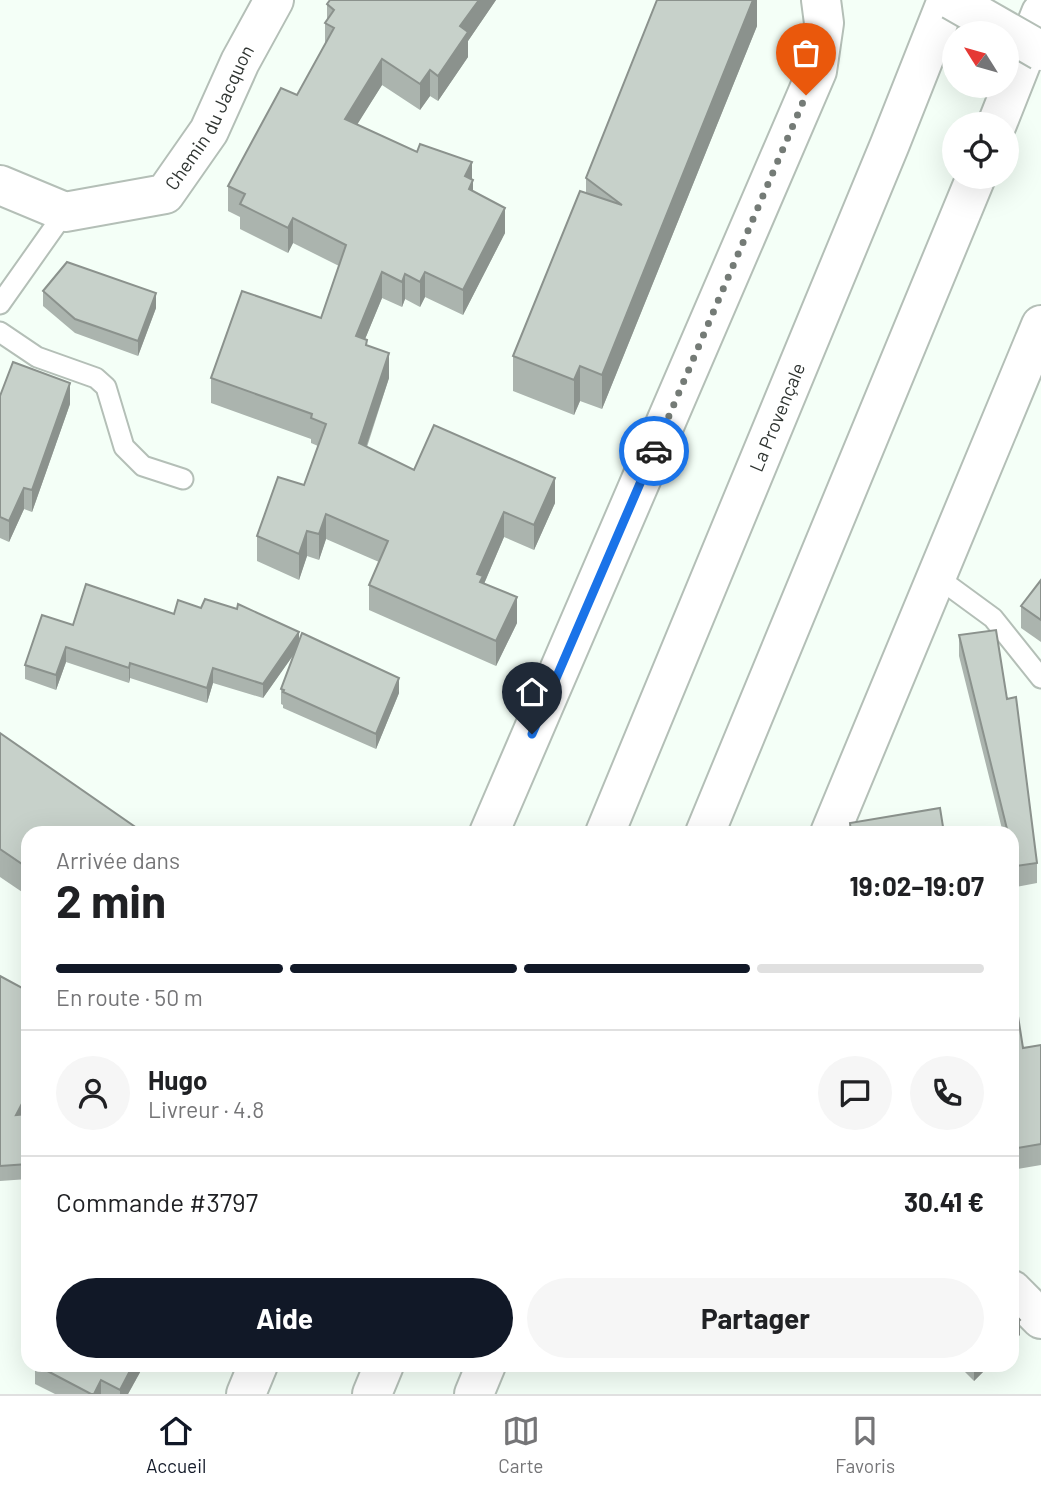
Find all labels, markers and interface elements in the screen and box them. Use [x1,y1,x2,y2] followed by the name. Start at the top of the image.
[942,21,1018,98] north arrow
[942,21,1019,189] map controls
[776,23,836,95] pin
[787,34,825,72] icon: bag
[160,41,258,194] street label: Chemin du Jacquon
[942,112,1019,189] button: locate
[744,359,809,475] street label: La Provençale
[619,416,689,486] courier
[635,432,673,470] icon: car
[502,662,562,734] pin
[513,673,551,711] icon: home
[56,846,180,874] text: Arrivée dans
[850,870,984,901] text: 19:02–19:07
[56,872,166,927] text: 2 min
[56,983,203,1011] text: En route · 50 m
[56,1056,130,1130] button: person
[818,1056,892,1130] button: chat
[910,1056,984,1130] button: phone
[148,1064,207,1095] text: Hugo
[148,1095,264,1123] text: Livreur · 4.8
[56,1186,258,1217] text: Commande #3797
[904,1186,984,1217] text: 30.41 €
[56,1278,513,1358] button: Aide
[527,1278,984,1358] button: Partager
[146,1412,206,1477] tab: Accueil
[498,1412,543,1477] tab: Carte
[835,1412,895,1477] tab: Favoris

